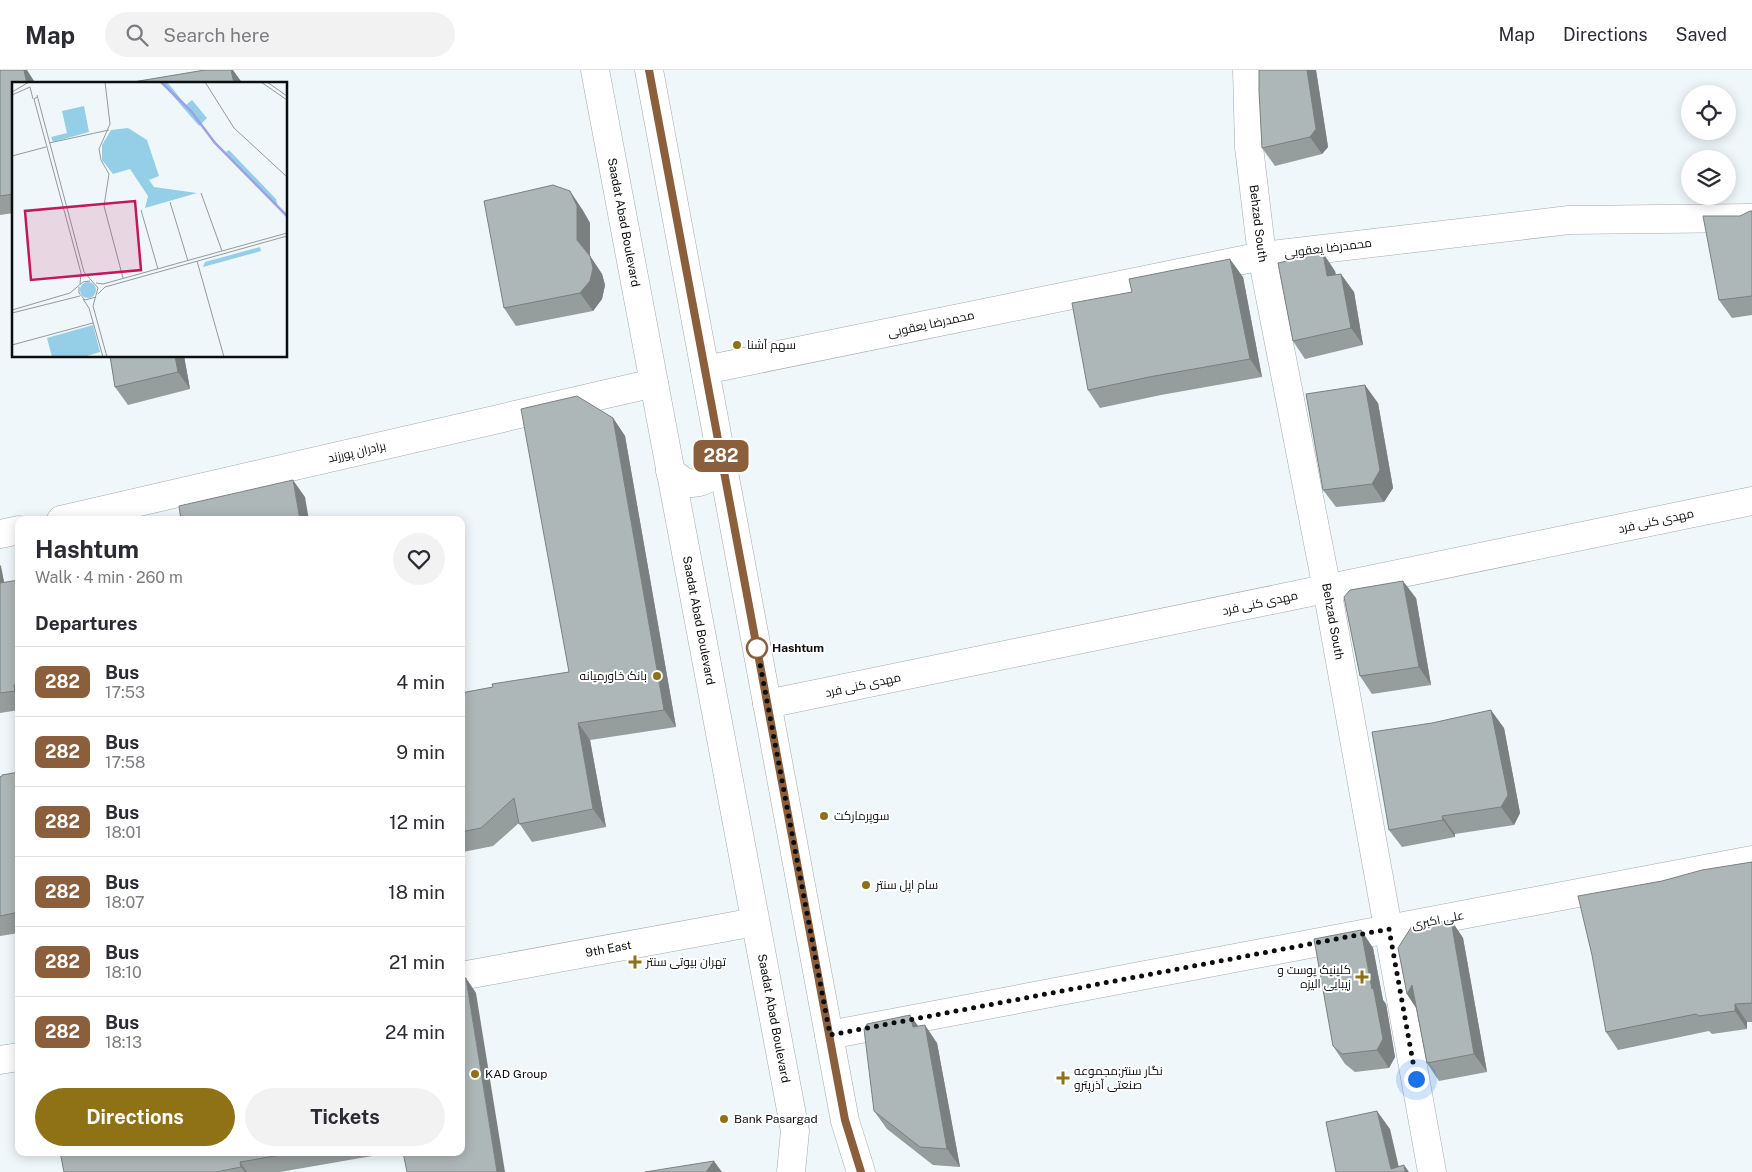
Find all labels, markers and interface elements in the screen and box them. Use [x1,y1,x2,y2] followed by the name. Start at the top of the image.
[105,12,455,57] search box
[25,21,75,49] text: Map
[123,21,151,49] icon: search
[163,24,270,46] text: Search here
[1498,24,1535,45] text: Map
[1563,24,1648,45] text: Directions
[1676,24,1727,45] text: Saved
[12,82,288,358] inset map
[1681,85,1736,205] map controls
[1681,85,1736,140] button: locate
[1681,150,1736,205] button: layers
[605,157,643,288] street label: Saadat Abad Boulevard
[1247,184,1270,263] street label: Behzad South
[1283,236,1373,260] street label: محمدرضا یعقوبی
[886,308,976,340] street label: محمدرضا یعقوبی
[747,338,796,353] place label: سهم آشنا
[731,339,743,351] marker: سهم آشنا
[327,439,388,467] street label: برادران پورزند
[692,440,750,472] line badge: 282
[704,445,738,466] text: 282
[1617,506,1695,536] street label: مهدی کنی فرد
[393,533,445,585] button: heart
[35,535,139,563] text: Hashtum
[680,555,718,686] street label: Saadat Abad Boulevard
[35,568,183,587] text: Walk · 4 min · 260 m
[1319,582,1347,661] street label: Behzad South
[1221,588,1299,618] street label: مهدی کنی فرد
[35,612,138,634] text: Departures
[746,637,768,659] marker: Hashtum
[772,641,824,655] place label: Hashtum
[105,661,139,683] text: Bus
[580,669,647,683] place label: بانک خاورمیانه
[651,670,663,682] marker: بانک خاورمیانه
[824,670,902,700] street label: مهدی کنی فرد
[45,671,80,692] text: 282
[396,671,445,693] text: 4 min
[105,683,145,702] text: 17:53
[105,731,139,753] text: Bus
[45,741,80,762] text: 282
[396,741,445,763] text: 9 min
[105,753,145,772] text: 17:58
[105,801,139,823] text: Bus
[834,809,889,825] place label: سوپرمارکت
[818,810,830,822] marker: سوپرمارکت
[45,811,80,832] text: 282
[389,811,445,833] text: 12 min
[105,823,142,842] text: 18:01
[105,871,139,893] text: Bus
[875,878,938,894] place label: سام اپل سنتر
[860,879,872,891] marker: سام اپل سنتر
[45,881,80,902] text: 282
[388,881,445,903] text: 18 min
[105,893,145,912] text: 18:07
[1411,908,1465,932] street label: علی اکبری
[584,938,633,960] street label: 9th East
[105,941,139,963] text: Bus
[45,951,80,972] text: 282
[389,951,445,973] text: 21 min
[755,953,793,1084] street label: Saadat Abad Boulevard
[628,955,642,969] marker: تهران بیوتی سنتر
[645,955,727,969] place label: تهران بیوتی سنتر
[105,963,142,982] text: 18:10
[1277,963,1351,991] place label: کلینیک پوست و زیبایی الیزه
[1355,970,1369,984] marker: کلینیک پوست و زیبایی الیزه
[105,1011,139,1033] text: Bus
[45,1021,80,1042] text: 282
[385,1021,445,1043] text: 24 min
[105,1033,142,1052] text: 18:13
[1074,1064,1163,1094] place label: نگار سنتر;مجموعه صنعتی آذرپترو
[485,1067,547,1081] place label: KAD Group
[1404,1067,1429,1092] your location
[469,1068,481,1080] marker: KAD Group
[1056,1071,1070,1085] marker: نگار سنتر;مجموعه صنعتی آذرپترو
[35,1088,235,1146] button: Directions
[245,1088,445,1146] button: Tickets
[734,1112,818,1126] place label: Bank Pasargad
[718,1113,730,1125] marker: Bank Pasargad

